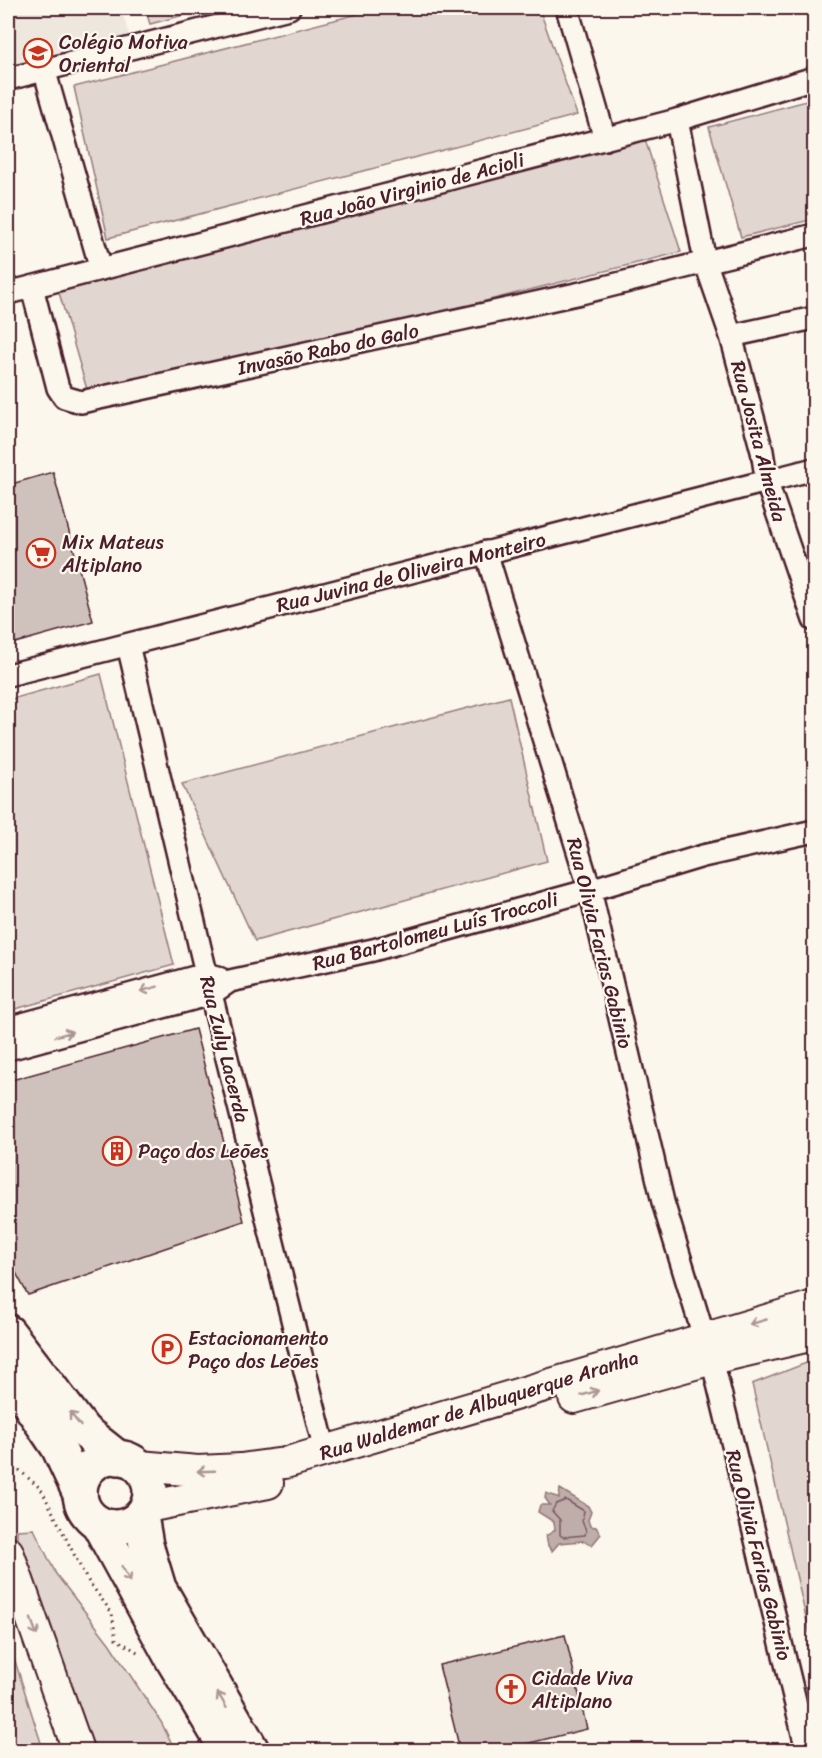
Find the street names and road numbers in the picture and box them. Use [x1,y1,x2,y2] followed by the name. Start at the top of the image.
[296,143,529,236] street label: Rua João Virginio de Acioli
[233,313,422,386] street label: Invasão Rabo do Galo
[720,356,797,527] street label: Rua Josita Almeida
[273,522,550,623] street label: Rua Juvina de Oliveira Monteiro
[556,834,643,1052] street label: Rua Olivia Farias Gabinio
[308,881,563,981] street label: Rua Bartolomeu Luís Troccoli
[189,972,260,1126] street label: Rua Zuly Lacerda
[315,1340,643,1471] street label: Rua Waldemar de Albuquerque Aranha
[715,1446,802,1664] street label: Rua Olivia Farias Gabinio

